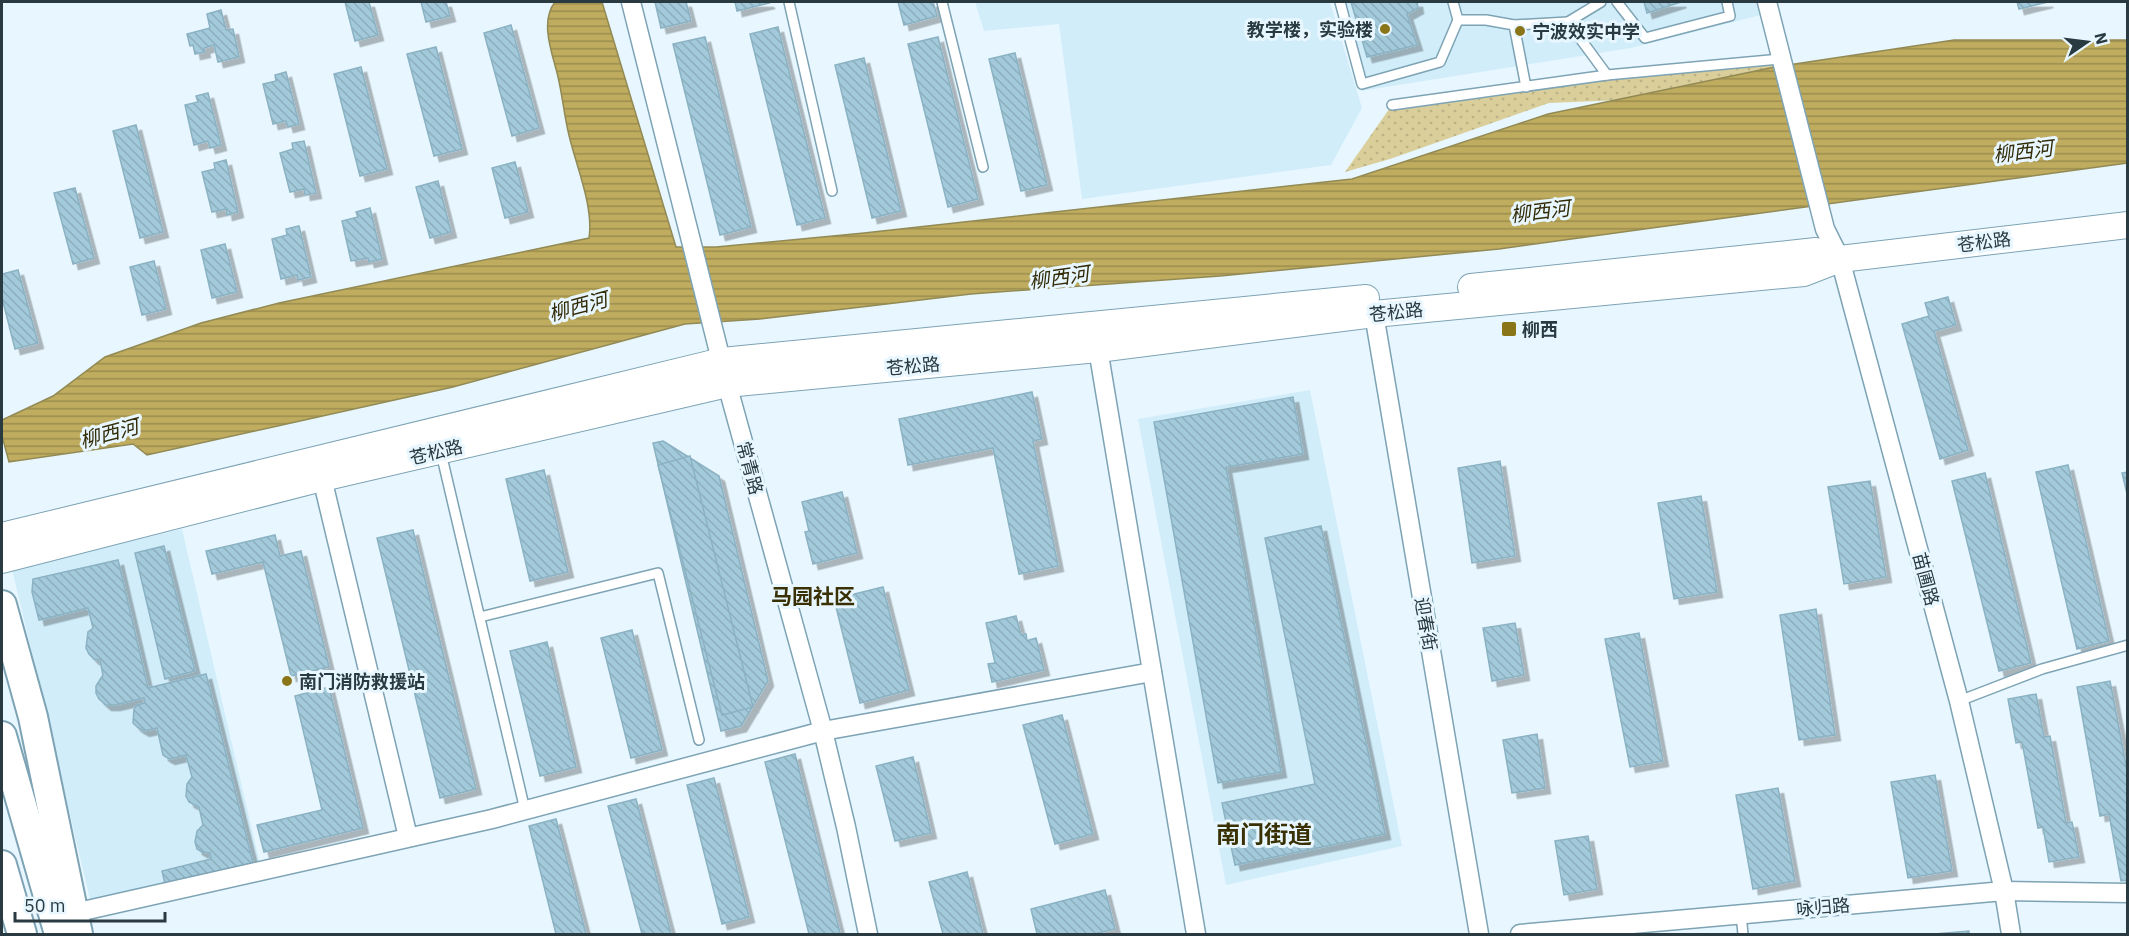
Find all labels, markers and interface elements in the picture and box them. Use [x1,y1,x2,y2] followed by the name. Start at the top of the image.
[2057,12,2117,72] north arrow
[1247,18,1373,41] place label: 教学楼，实验楼
[1532,20,1640,43] place label: 宁波效实中学
[1378,22,1392,36] marker: 教学楼，实验楼
[1513,24,1527,38] marker: 宁波效实中学
[2090,30,2113,46] text: N
[1992,133,2058,168] water label: 柳西河
[1509,193,1575,228] water label: 柳西河
[1956,227,2012,257] street label: 苍松路
[1027,259,1095,295] water label: 柳西河
[546,284,614,327] water label: 柳西河
[1368,298,1424,326] street label: 苍松路
[1522,318,1558,341] place label: 柳西
[1500,320,1518,338] marker: 柳西
[885,352,941,380] street label: 苍松路
[77,411,145,454] water label: 柳西河
[407,435,465,469] street label: 苍松路
[732,439,768,497] street label: 常青路
[1908,550,1944,608] street label: 苗圃路
[771,582,855,610] district label: 马园社区
[1410,595,1442,653] street label: 迎春街
[299,670,425,693] place label: 南门消防救援站
[280,674,294,688] marker: 南门消防救援站
[1216,818,1312,850] district label: 南门街道
[15,885,165,923] scale bar
[1795,893,1851,921] street label: 咏归路
[24,894,66,917] text: 50 m

